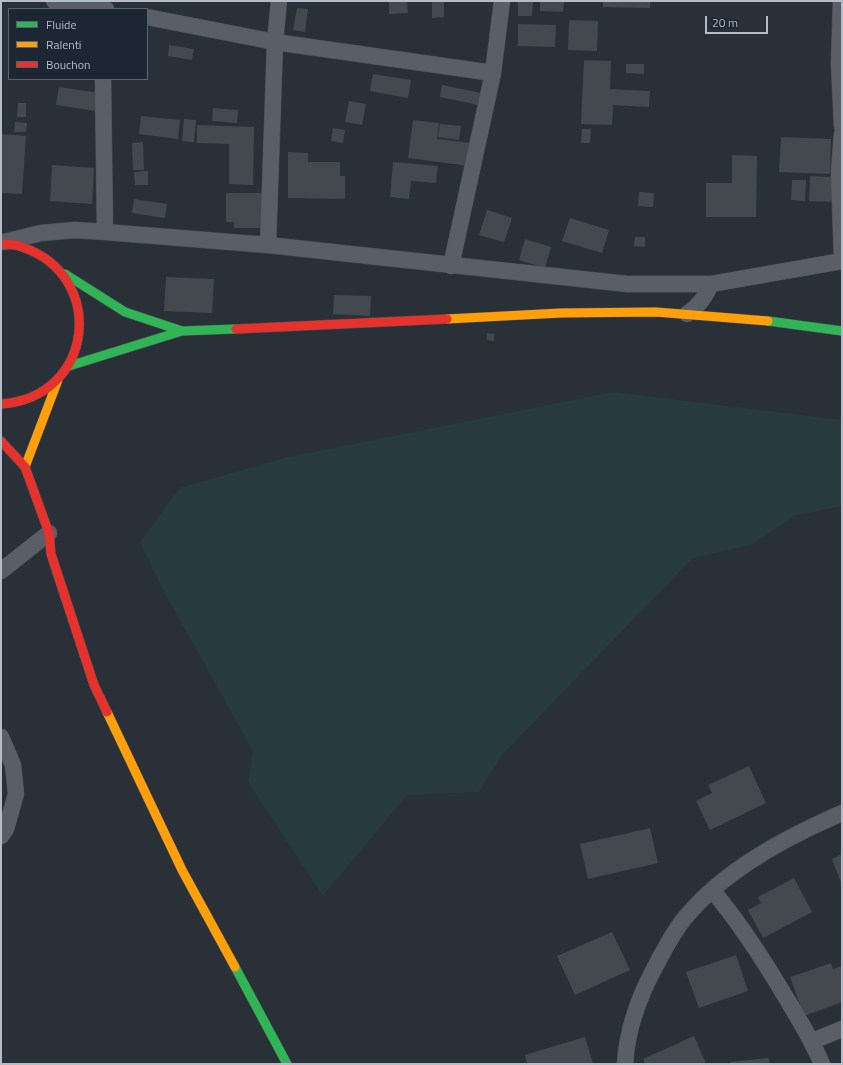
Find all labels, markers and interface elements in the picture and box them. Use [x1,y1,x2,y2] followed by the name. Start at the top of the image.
[8,8,148,80] legend
[707,8,770,34] scale bar
[712,13,738,32] text: 20 m
[46,15,77,34] text: Fluide
[46,35,81,54] text: Ralenti
[46,55,91,74] text: Bouchon

